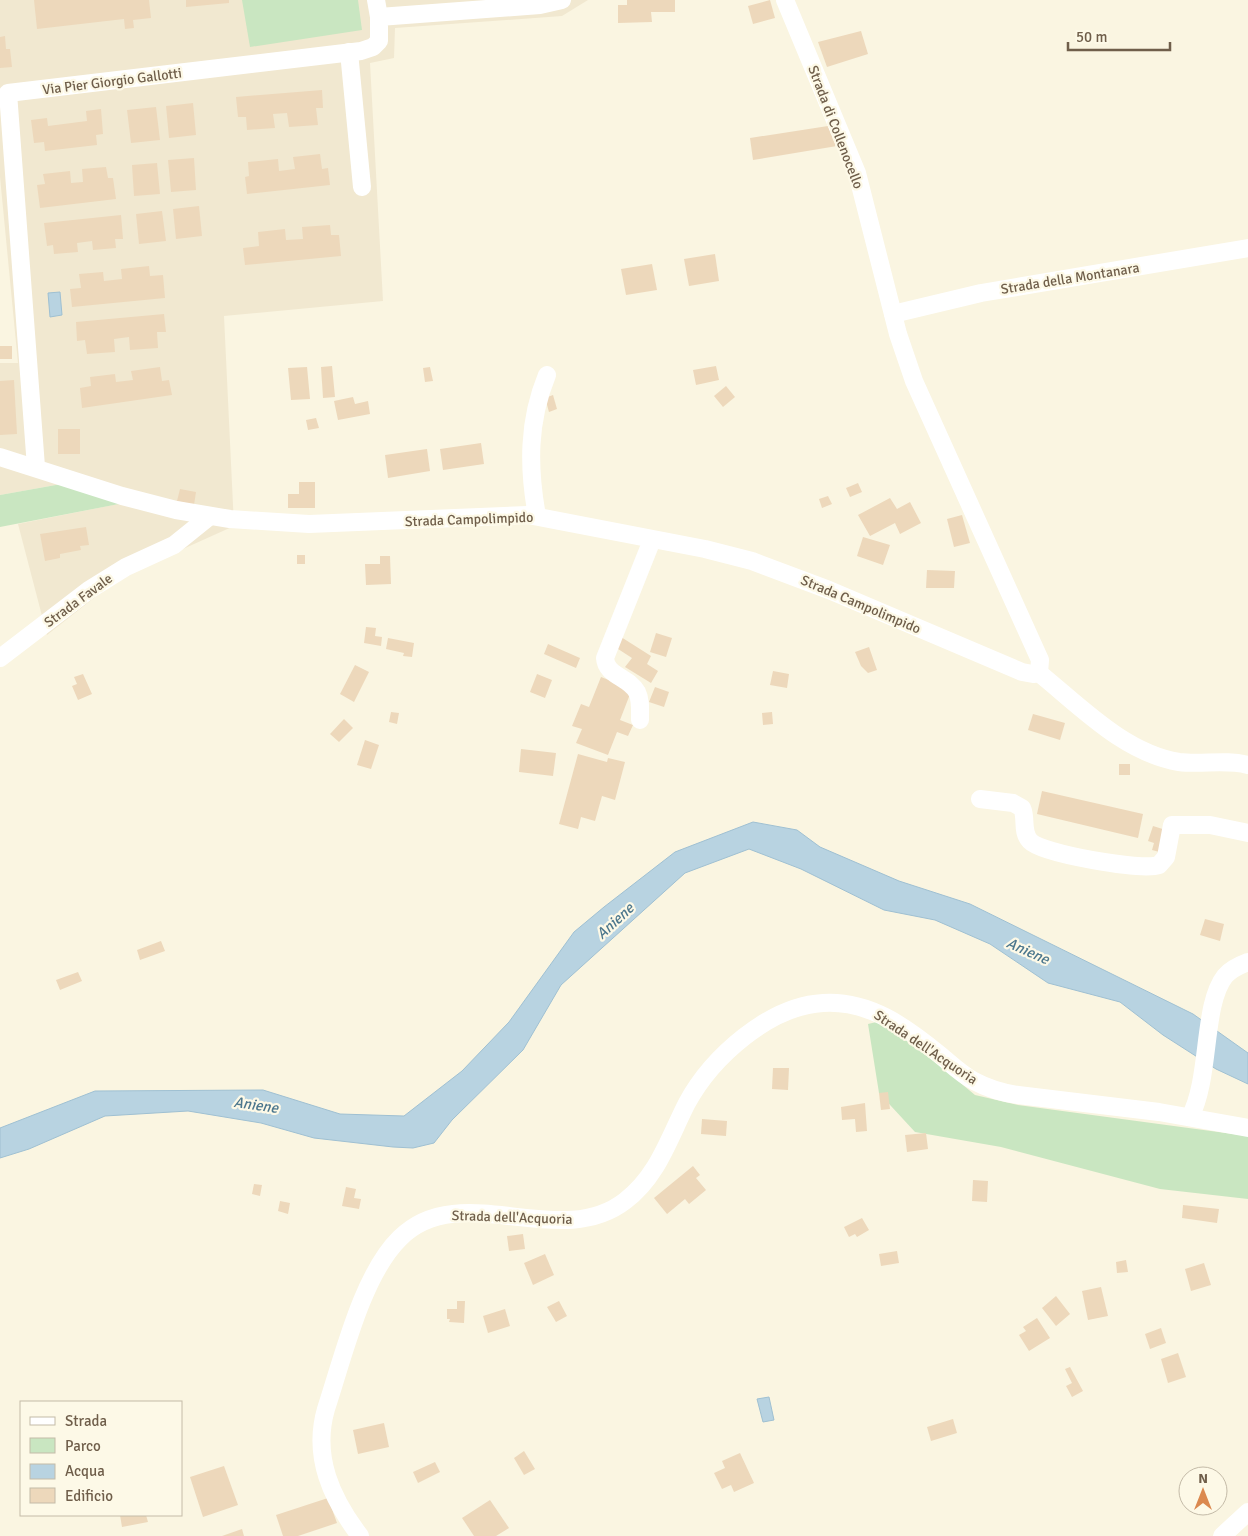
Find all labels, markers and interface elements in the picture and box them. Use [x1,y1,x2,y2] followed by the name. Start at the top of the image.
[1068,20,1170,52] scale bar
[1076,28,1107,46] text: 50 m
[804,63,867,191] street label: Strada di Collenocello
[41,64,183,98] street label: Via Pier Giorgio Gallotti
[1000,259,1141,298] street label: Strada della Montanara
[404,509,534,530] street label: Strada Campolimpido
[41,570,116,631] street label: Strada Favale
[798,572,923,637] street label: Strada Campolimpido
[593,898,639,943] water label: Aniene
[1004,934,1053,969] water label: Aniene
[871,1007,981,1088] street label: Strada dell'Acquoria
[233,1093,281,1117] water label: Aniene
[451,1207,573,1228] street label: Strada dell'Acquoria
[20,1401,182,1516] legend
[65,1412,107,1430] text: Strada
[65,1437,101,1455] text: Parco
[65,1462,105,1480] text: Acqua
[1178,1466,1228,1516] north arrow
[1198,1470,1208,1487] text: N
[65,1487,113,1505] text: Edificio

